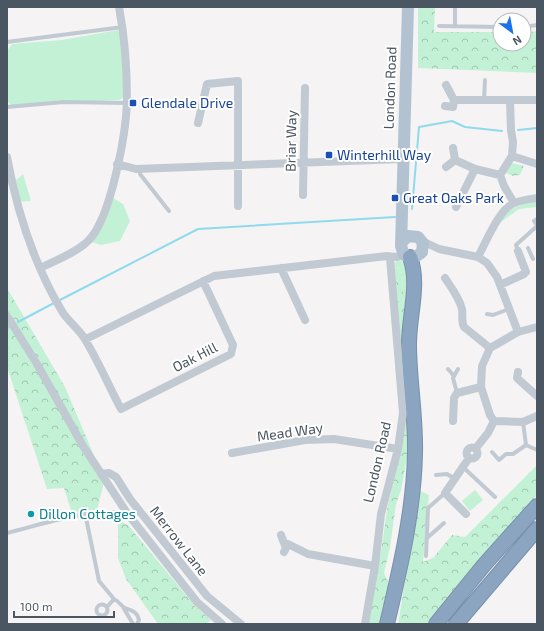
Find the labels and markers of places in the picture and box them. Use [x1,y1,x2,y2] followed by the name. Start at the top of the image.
[141,94,233,111] place label: Glendale Drive
[128,98,138,108] marker: Glendale Drive
[337,146,432,163] place label: Winterhill Way
[324,150,334,160] marker: Winterhill Way
[403,189,504,206] place label: Great Oaks Park
[390,193,400,203] marker: Great Oaks Park
[39,505,136,522] place label: Dillon Cottages
[26,509,36,519] marker: Dillon Cottages

